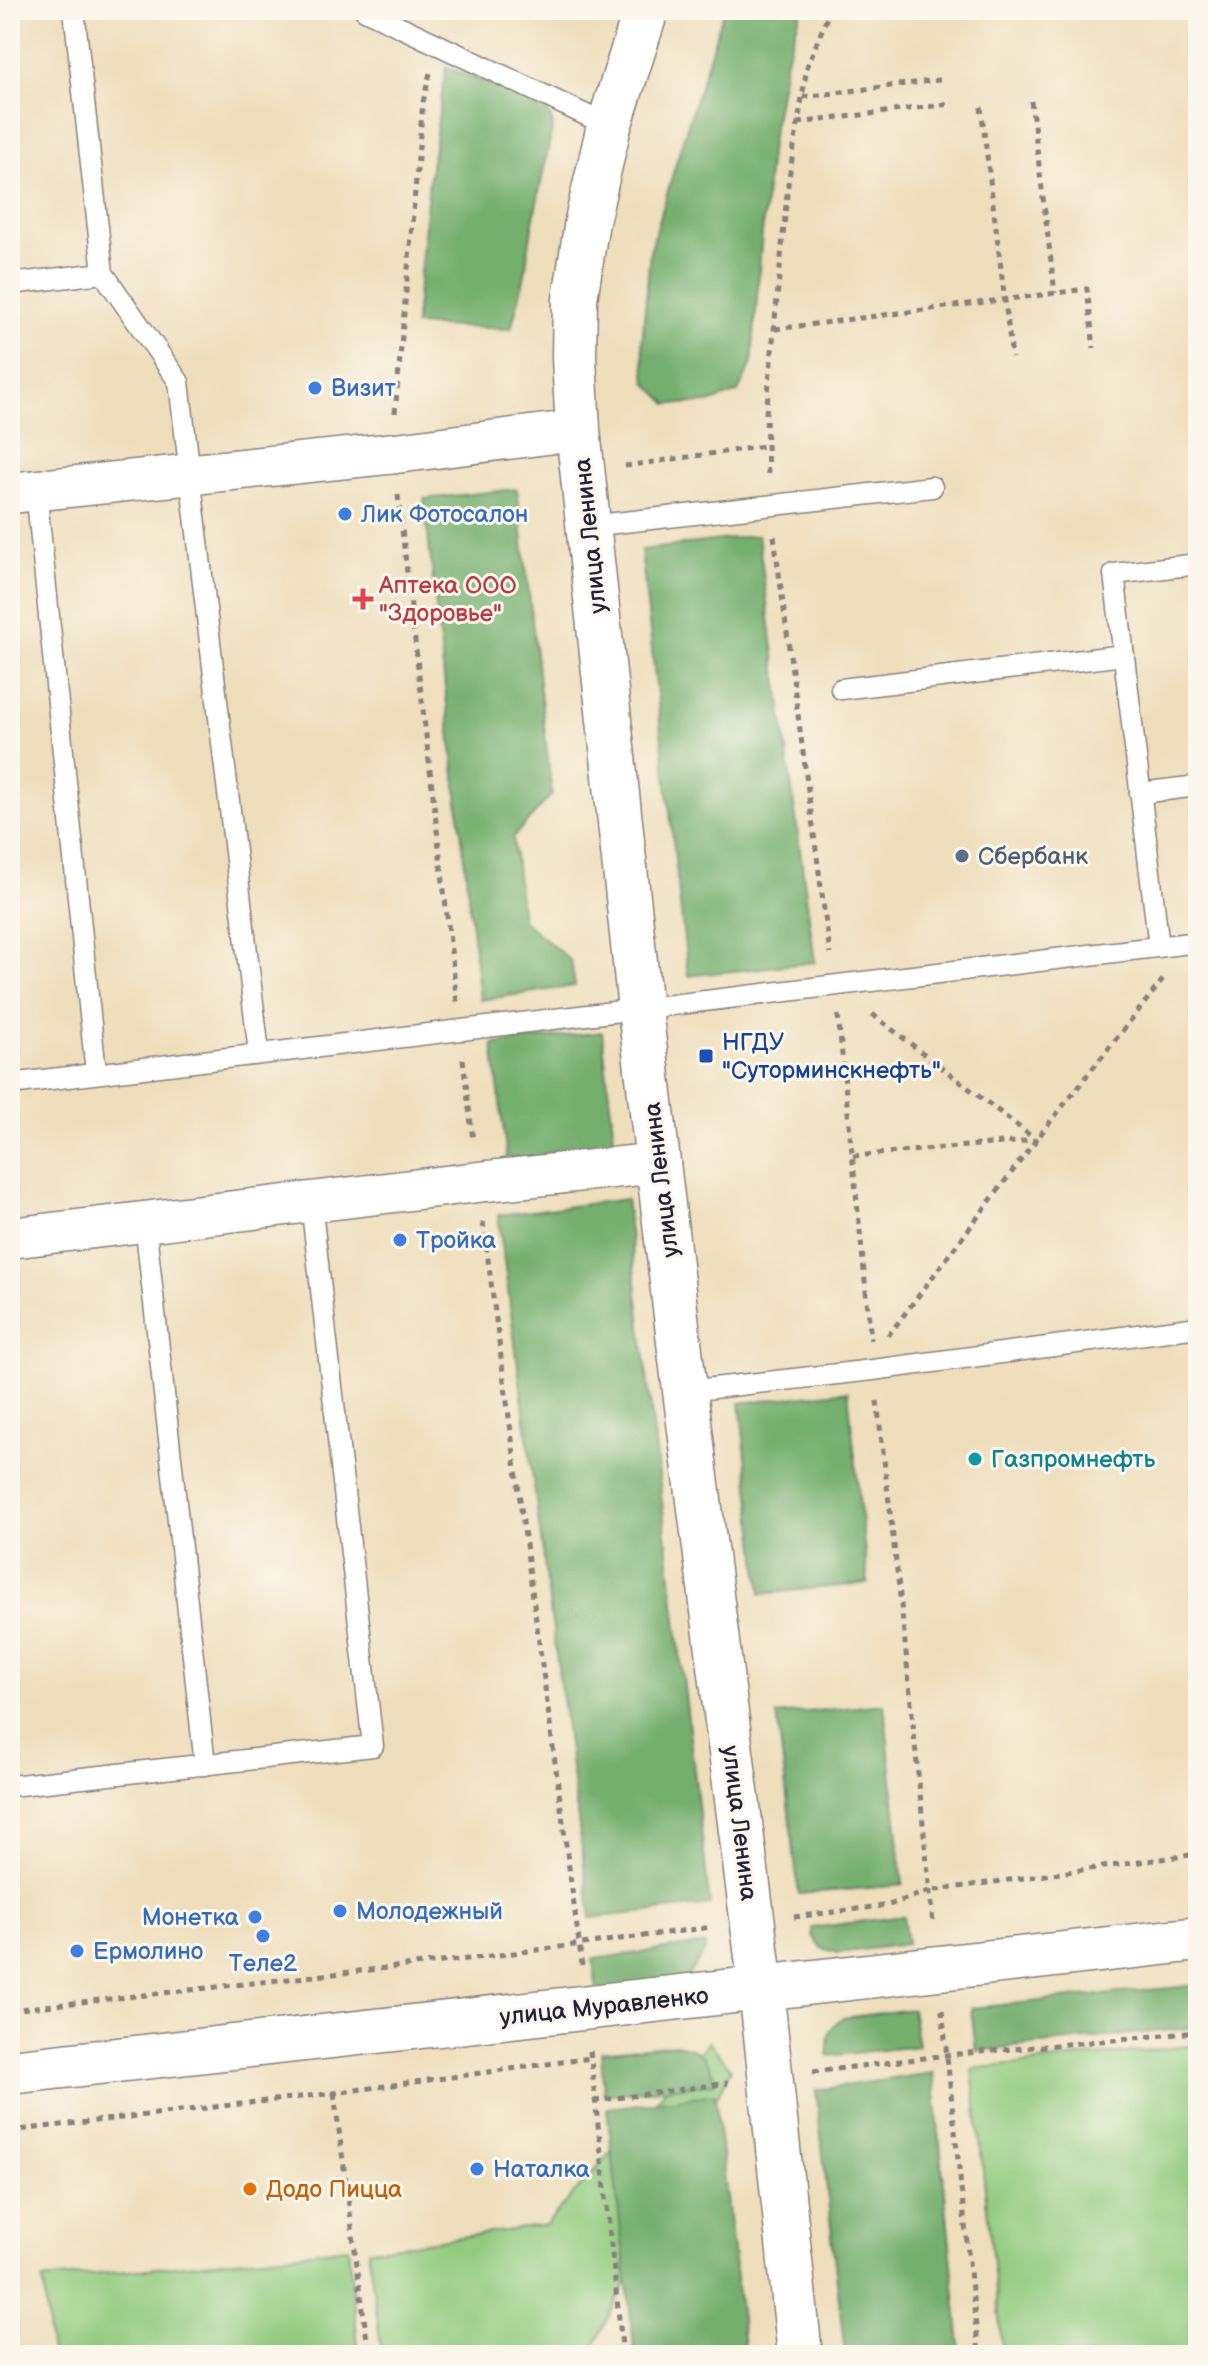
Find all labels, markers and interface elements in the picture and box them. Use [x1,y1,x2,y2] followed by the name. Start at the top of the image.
[331,374,396,403] place label: Визит
[306,379,324,397] marker: Визит
[568,457,613,615] street label: улица Ленина
[360,500,528,529] place label: Лик Фотосалон
[336,505,354,523] marker: Лик Фотосалон
[378,571,517,628] place label: Аптека ООО "Здоровье"
[354,590,372,608] marker: Аптека ООО "Здоровье"
[978,842,1088,871] place label: Сбербанк
[953,847,971,865] marker: Сбербанк
[722,1028,941,1085] place label: НГДУ "Суторминскнефть"
[697,1047,715,1065] marker: НГДУ "Суторминскнефть"
[638,1101,685,1259] street label: улица Ленина
[416,1226,496,1255] place label: Тройка
[391,1231,409,1249] marker: Тройка
[991,1445,1155,1474] place label: Газпромнефть
[966,1450,984,1468] marker: Газпромнефть
[716,1744,763,1902] street label: улица Ленина
[356,1897,503,1926] place label: Молодежный
[331,1902,349,1920] marker: Молодежный
[142,1903,239,1932] place label: Монетка
[246,1908,264,1926] marker: Монетка
[254,1927,272,1945] marker: Теле2
[93,1937,203,1966] place label: Ермолино
[68,1942,86,1960] marker: Ермолино
[229,1949,297,1978] place label: Теле2
[498,1981,710,2032] street label: улица Муравленко
[493,2155,590,2184] place label: Наталка
[468,2160,486,2178] marker: Наталка
[266,2175,402,2204] place label: Додо Пицца
[241,2180,259,2198] marker: Додо Пицца

